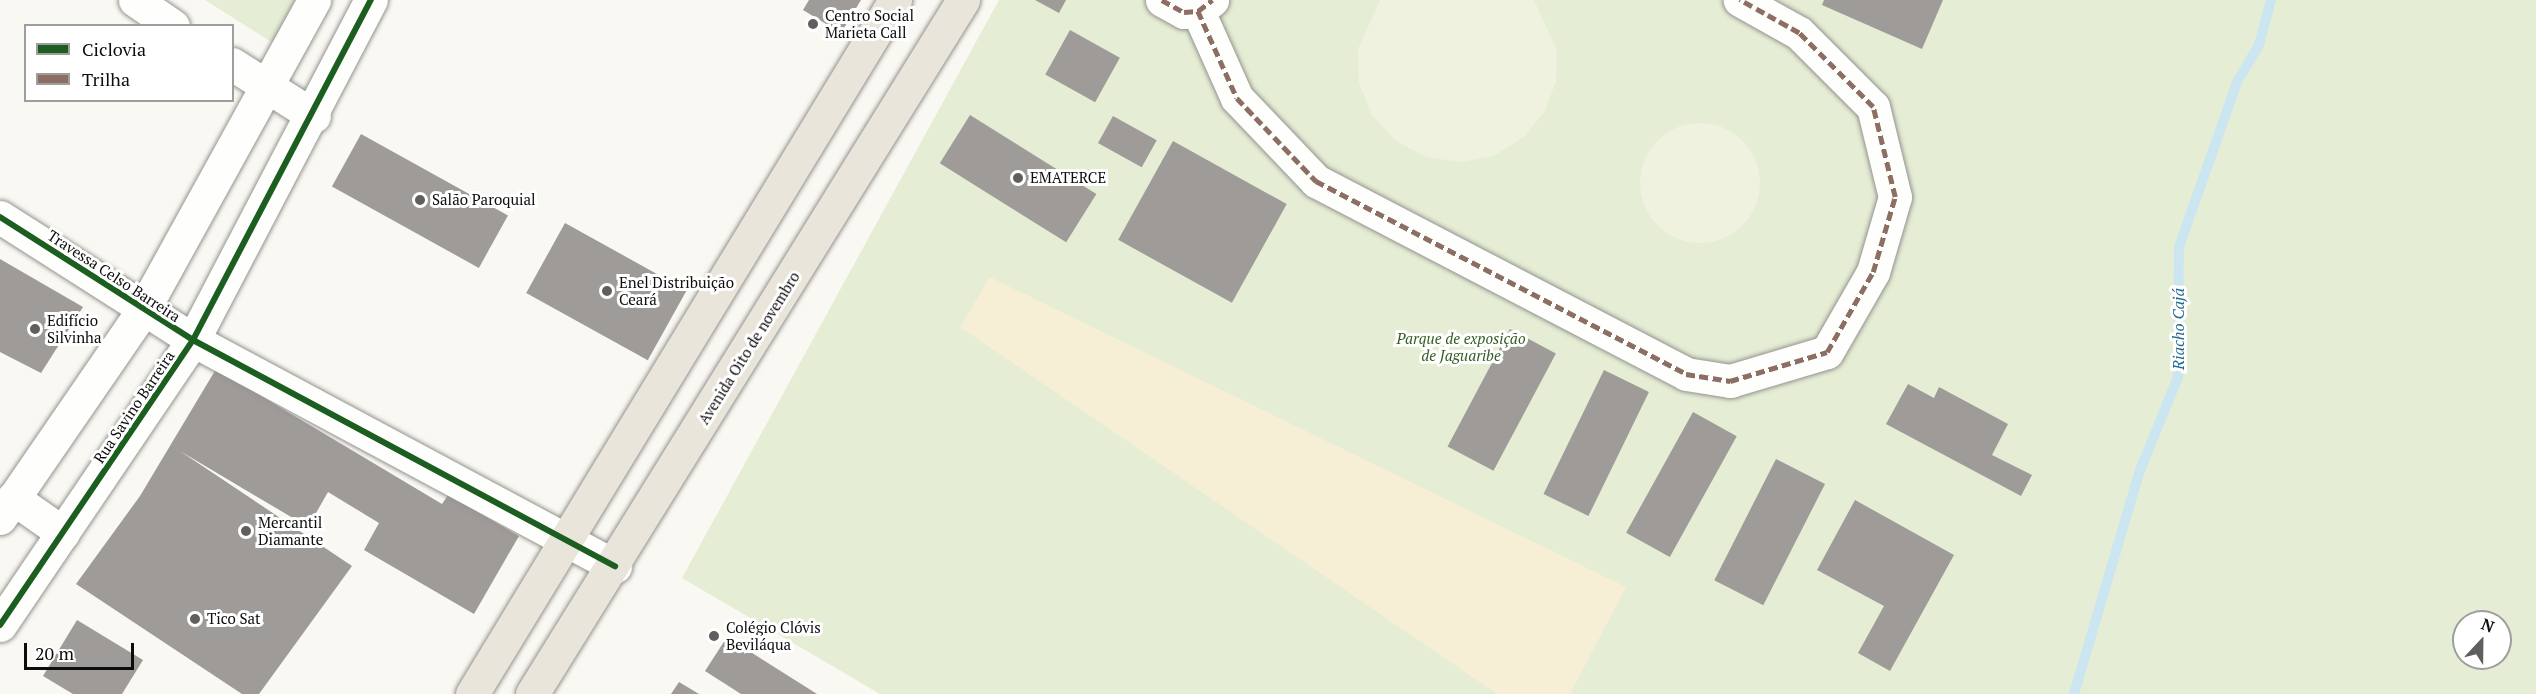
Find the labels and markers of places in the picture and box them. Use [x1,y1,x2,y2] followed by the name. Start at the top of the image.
[825,6,914,41] place label: Centro Social Marieta Call
[806,17,820,31] marker: Centro Social Marieta Call
[1030,169,1106,187] place label: EMATERCE
[1011,171,1025,185] marker: EMATERCE
[432,191,536,209] place label: Salão Paroquial
[413,193,427,207] marker: Salão Paroquial
[619,273,734,308] place label: Enel Distribuição Ceará
[600,284,614,298] marker: Enel Distribuição Ceará
[47,311,101,346] place label: Edifício Silvinha
[28,322,42,336] marker: Edifício Silvinha
[258,513,323,548] place label: Mercantil Diamante
[239,524,253,538] marker: Mercantil Diamante
[207,610,261,628] place label: Tico Sat
[188,612,202,626] marker: Tico Sat
[726,618,821,653] place label: Colégio Clóvis Beviláqua
[707,629,721,643] marker: Colégio Clóvis Beviláqua

